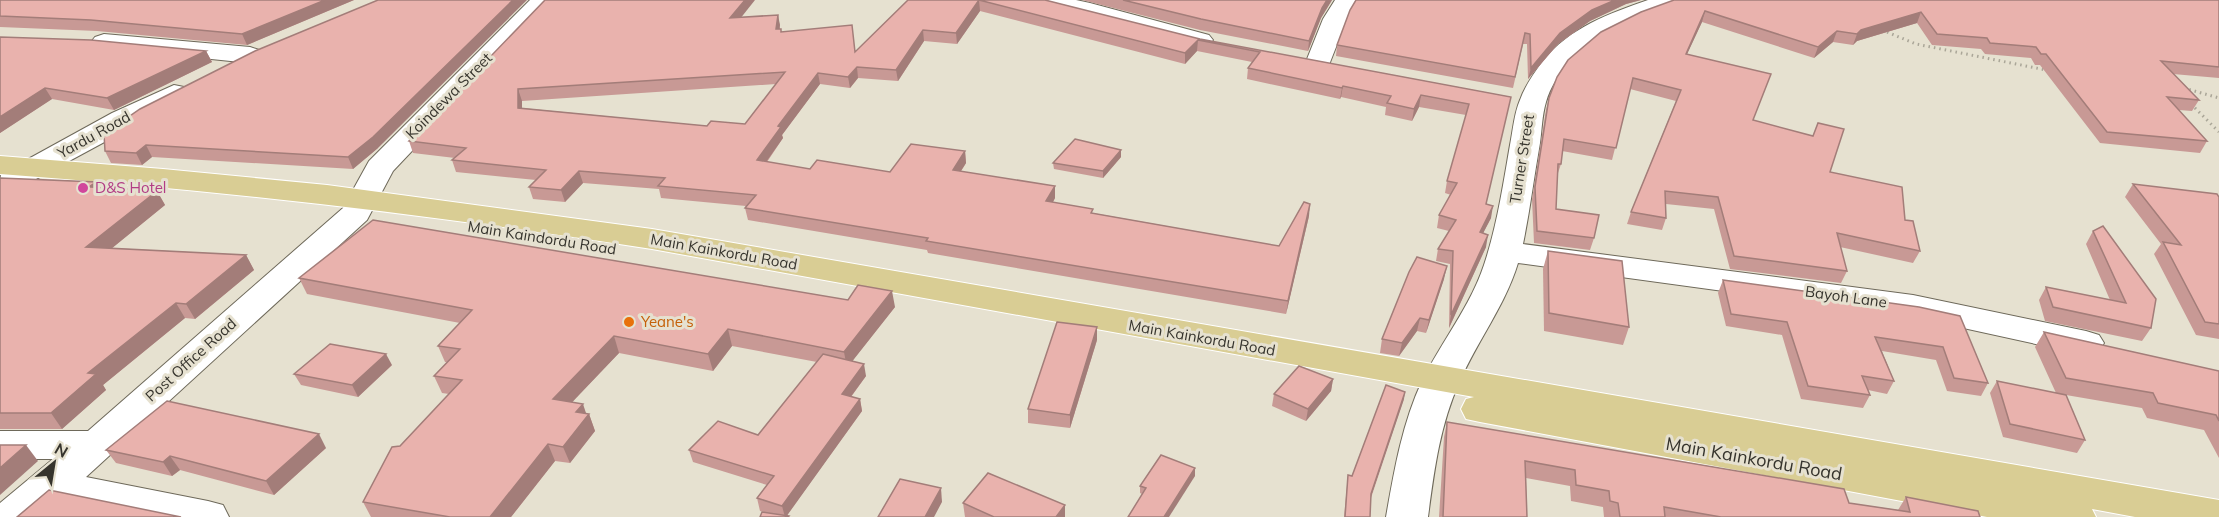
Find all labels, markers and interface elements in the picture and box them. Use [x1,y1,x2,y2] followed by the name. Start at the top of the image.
[401,48,496,143] street label: Koindewa Street
[53,107,134,163] street label: Yardu Road
[1505,113,1538,205] street label: Turner Street
[95,178,166,197] place label: D&S Hotel
[76,181,90,195] marker: D&S Hotel
[466,216,618,259] street label: Main Kaindordu Road
[649,229,799,274] street label: Main Kainkordu Road
[1804,281,1888,312] street label: Bayoh Lane
[640,312,694,331] place label: Yeane's
[141,314,240,405] street label: Post Office Road
[622,315,636,329] marker: Yeane's
[1127,315,1277,360] street label: Main Kainkordu Road
[1664,432,1844,485] street label: Main Kainkordu Road
[24,433,84,493] north arrow
[51,438,72,462] text: N

